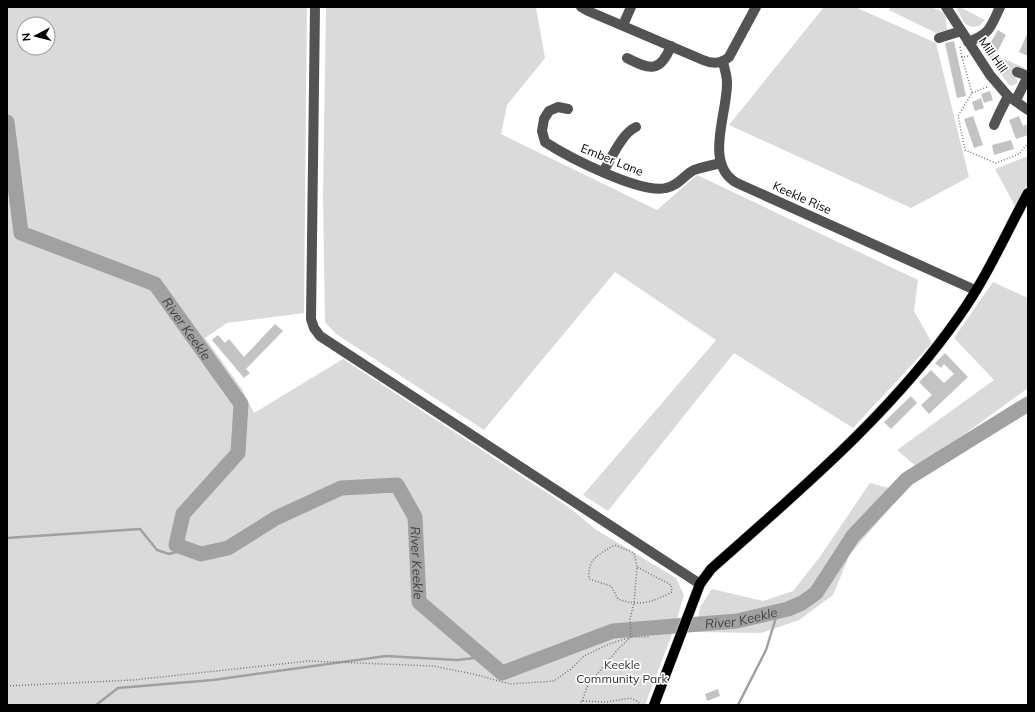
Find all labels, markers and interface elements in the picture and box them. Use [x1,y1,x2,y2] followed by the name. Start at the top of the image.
[16,16,56,56] north arrow
[19,32,34,42] text: N
[976,34,1011,75] street label: Mill Hill
[579,140,646,179] street label: Ember Lane
[770,178,834,217] street label: Keekle Rise
[159,294,215,363] water label: River Keekle
[407,526,427,600] water label: River Keekle
[704,604,779,632] water label: River Keekle
[576,657,669,686] park label: Keekle Community Park

